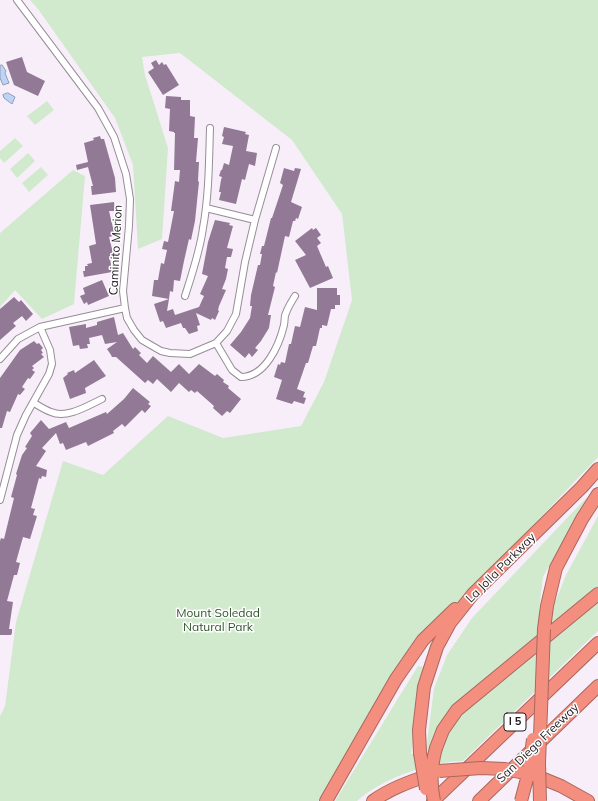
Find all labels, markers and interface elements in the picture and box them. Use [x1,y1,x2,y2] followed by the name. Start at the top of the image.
[106,204,126,296] street label: Caminito Merion
[463,530,539,606] street label: La Jolla Parkway
[176,606,260,634] park label: Mount Soledad Natural Park
[494,700,582,786] street label: San Diego Freeway
[504,713,526,731] road number: I 5

